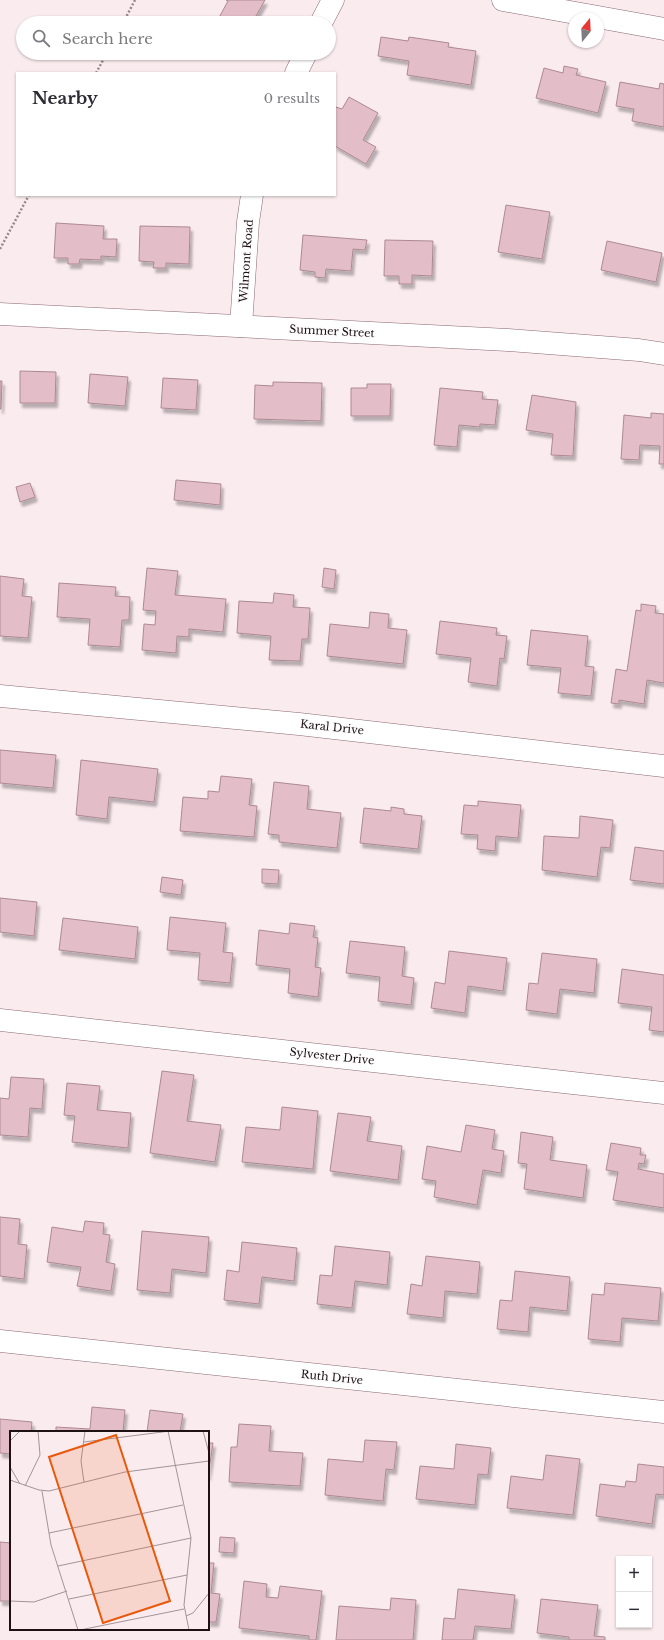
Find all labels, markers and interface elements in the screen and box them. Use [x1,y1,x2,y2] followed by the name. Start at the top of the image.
[568,12,604,48] north arrow
[16,16,336,60] search box
[30,27,52,49] icon: search
[62,29,153,48] text: Search here
[32,88,98,109] text: Nearby
[264,90,320,107] text: 0 results
[236,218,256,304] street label: Wilmont Road
[289,322,376,340] street label: Summer Street
[299,717,365,737] street label: Karal Drive
[289,1045,375,1067] street label: Sylvester Drive
[300,1367,364,1387] street label: Ruth Drive
[10,1431,209,1630] inset map
[616,1556,652,1628] map controls
[616,1556,652,1592] button: +
[616,1592,652,1628] button: −

